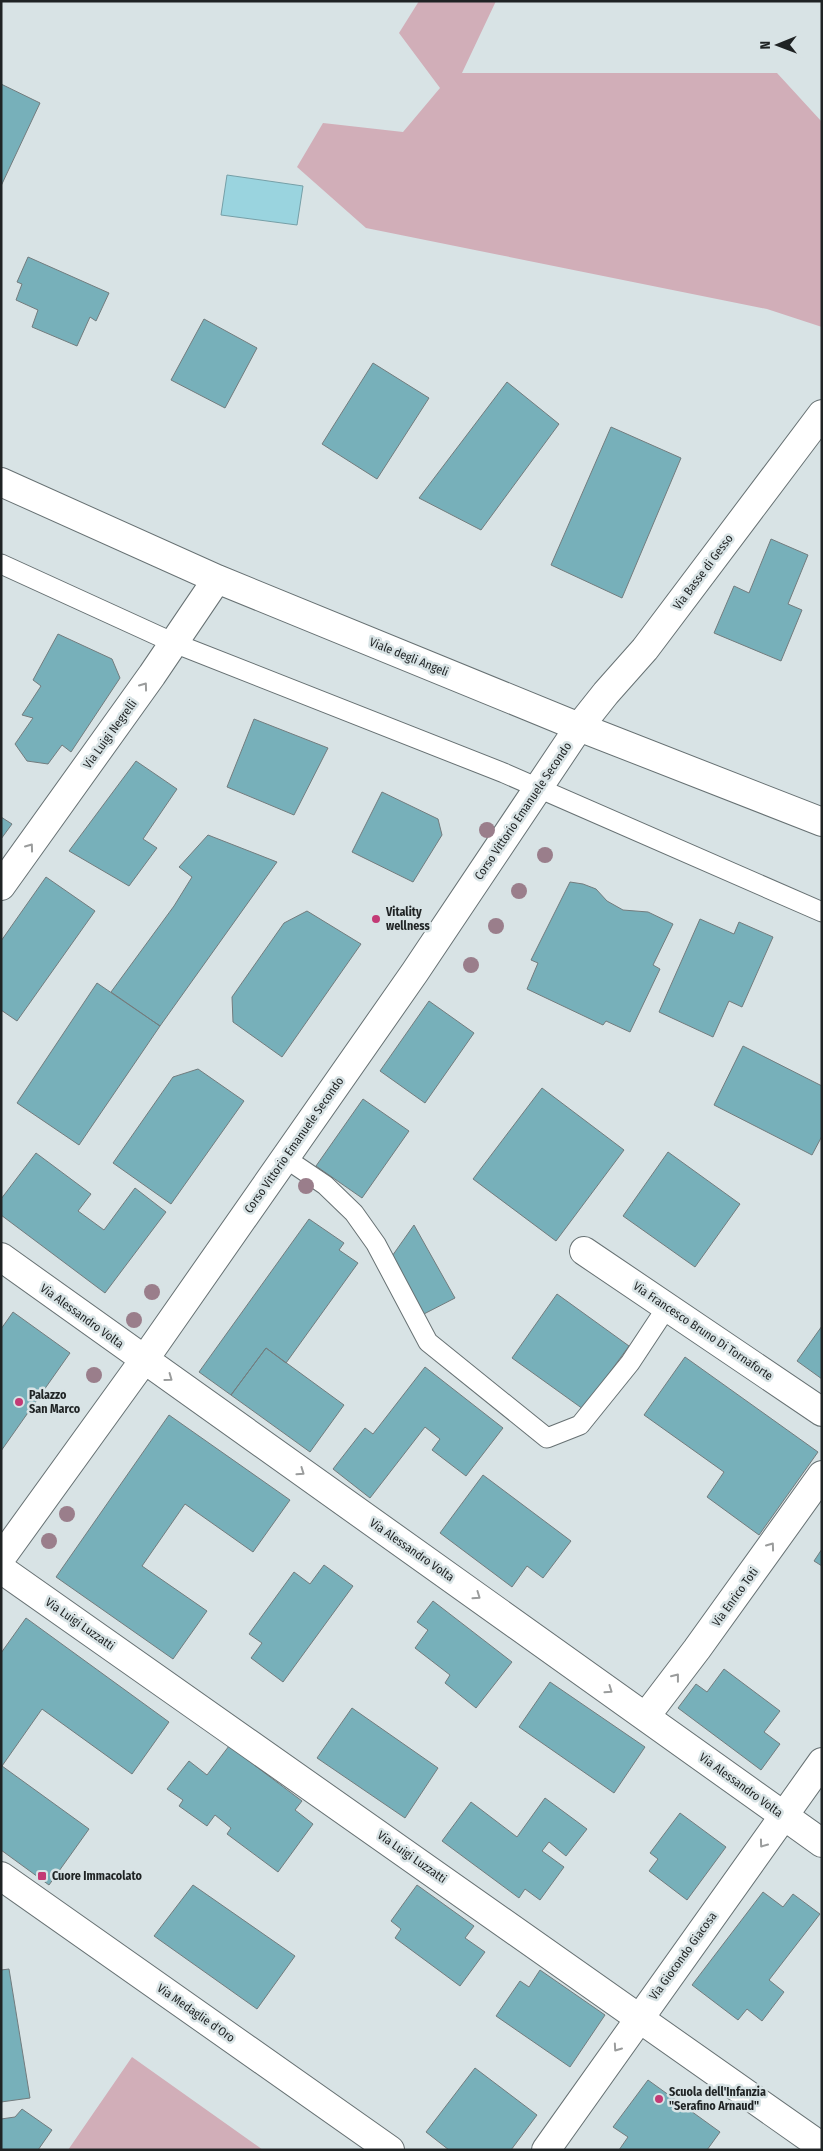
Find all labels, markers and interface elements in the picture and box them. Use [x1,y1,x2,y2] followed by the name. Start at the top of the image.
[753,20,803,70] north arrow
[757,41,774,50] text: N
[670,532,736,612] street label: Via Basse di Gesso
[367,635,451,679] street label: Viale degli Angeli
[138,682,147,692] one-way arrow
[80,697,140,771] street label: Via Luigi Negrelli
[472,739,574,883] street label: Corso Vittorio Emanuele Secondo
[24,843,33,853] one-way arrow
[385,905,430,933] place label: Vitality wellness
[370,913,382,925] marker: Vitality wellness
[241,1074,347,1216] street label: Corso Vittorio Emanuele Secondo
[631,1279,775,1383] street label: Via Francesco Bruno Di Tornaforte
[37,1281,127,1351] street label: Via Alessandro Volta
[163,1372,172,1381] one-way arrow
[29,1388,81,1416] place label: Palazzo San Marco
[13,1396,25,1408] marker: Palazzo San Marco
[295,1466,305,1475] one-way arrow
[367,1516,457,1584] street label: Via Alessandro Volta
[765,1542,774,1552] one-way arrow
[709,1565,761,1629] street label: Via Enrico Toti
[471,1590,480,1599] one-way arrow
[43,1595,117,1653] street label: Via Luigi Luzzatti
[670,1674,679,1683] one-way arrow
[603,1684,613,1693] one-way arrow
[696,1750,786,1820] street label: Via Alessandro Volta
[375,1828,449,1886] street label: Via Luigi Luzzatti
[760,1839,769,1848] one-way arrow
[52,1869,142,1883] place label: Cuore Immacolato
[36,1870,48,1882] marker: Cuore Immacolato
[646,1909,720,2003] street label: Via Giocondo Giacosa
[154,1981,238,2045] street label: Via Medaglie d'Oro
[614,2042,623,2052] one-way arrow
[669,2085,766,2113] place label: Scuola dell'Infanzia "Serafino Arnaud"
[653,2093,665,2105] marker: Scuola dell'Infanzia "Serafino Arnaud"

